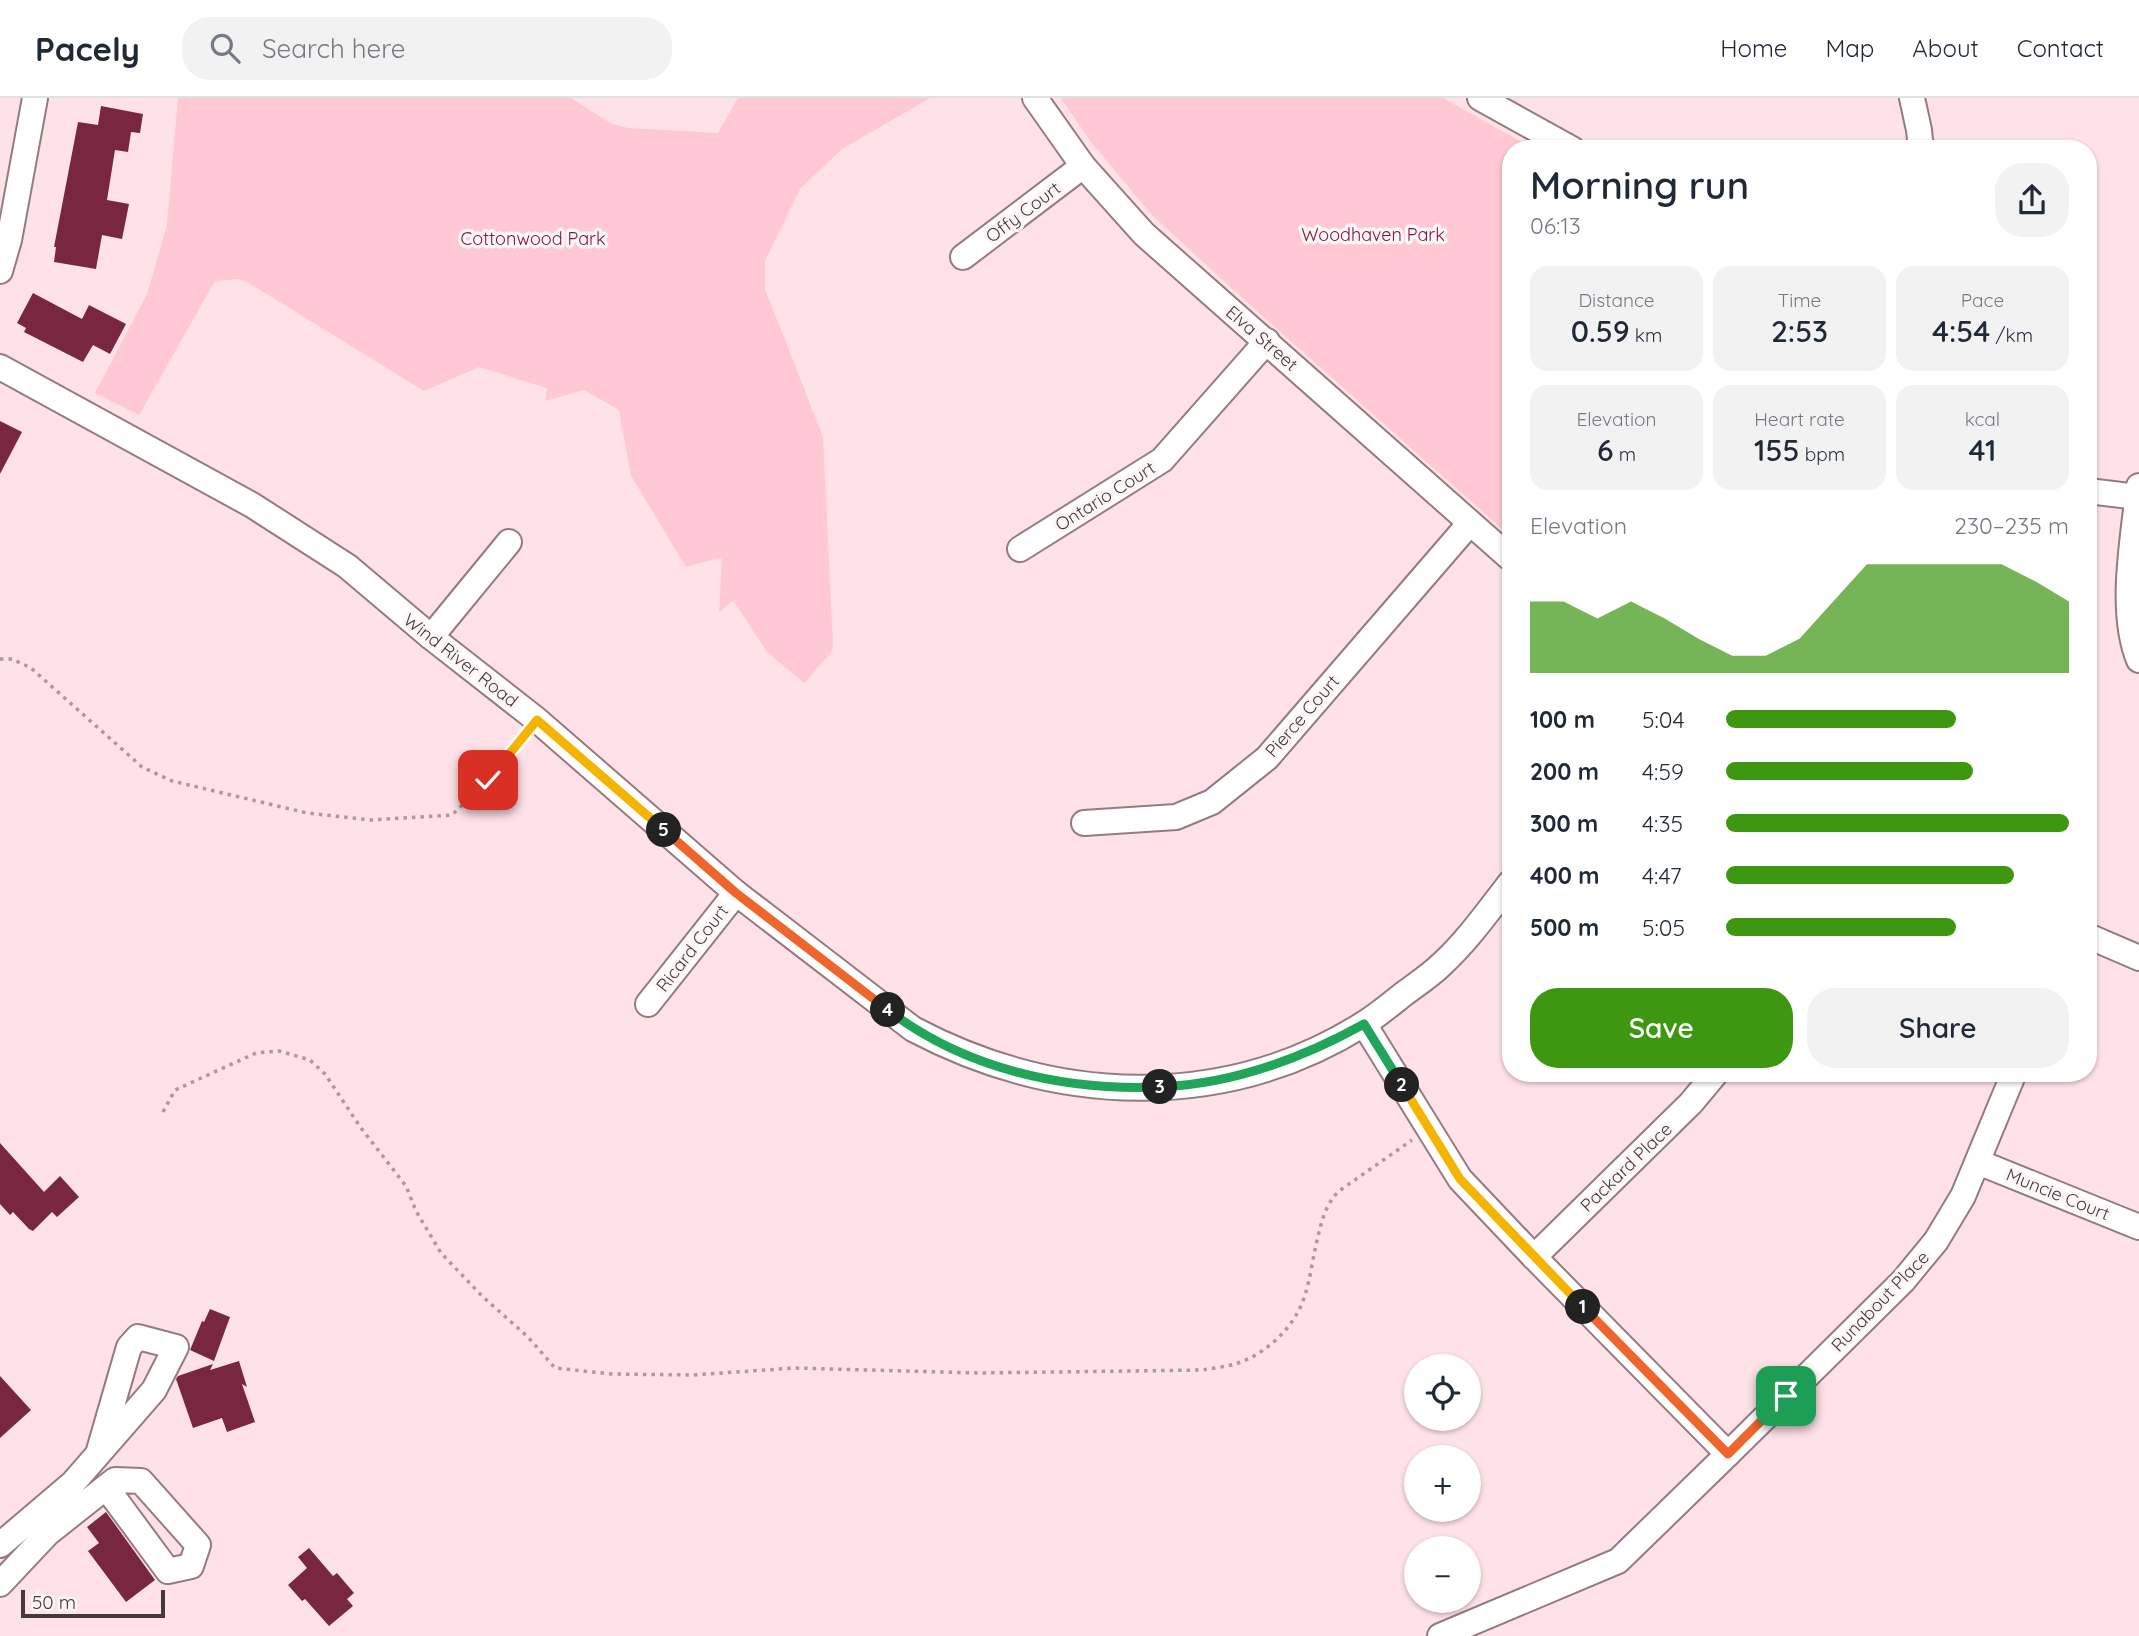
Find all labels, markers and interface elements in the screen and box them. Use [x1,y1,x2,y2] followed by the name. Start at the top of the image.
[182,17,672,80] search box
[35,28,140,69] text: Pacely
[206,29,244,67] icon: search
[262,32,405,65] text: Search here
[1720,33,1787,63] text: Home
[1825,33,1874,63] text: Map
[1912,33,1979,63] text: About
[2017,33,2104,63] text: Contact
[1530,161,1749,209] text: Morning run
[1995,163,2069,237] button: share
[981,176,1065,248] street label: Offy Court
[1530,211,1581,240] text: 06:13
[1301,223,1445,246] park label: Woodhaven Park
[460,227,606,250] park label: Cottonwood Park
[1578,288,1655,312] text: Distance
[1778,288,1821,312] text: Time
[1961,288,2004,312] text: Pace
[1221,300,1303,376] street label: Elva Street
[1571,312,1630,350] text: 0.59
[1771,312,1828,350] text: 2:53
[1932,312,1990,350] text: 4:54
[1630,323,1662,347] text: km
[1990,323,2033,347] text: /km
[1576,407,1657,431] text: Elevation
[1754,407,1845,431] text: Heart rate
[1965,407,2000,431] text: kcal
[1597,431,1613,469] text: 6
[1754,431,1799,469] text: 155
[1969,431,1996,469] text: 41
[1613,442,1636,466] text: m
[1799,442,1845,466] text: bpm
[1051,456,1159,536] street label: Ontario Court
[1530,511,1627,540] text: Elevation
[1954,511,2069,540] text: 230–235 m
[399,608,523,712] street label: Wind River Road
[1260,670,1344,762] street label: Pierce Court
[1530,705,1595,734] text: 100 m
[1642,705,1685,734] text: 5:04
[458,750,518,810] pin
[1530,757,1599,786] text: 200 m
[1642,757,1684,786] text: 4:59
[469,761,507,799] icon: check
[1530,809,1598,838] text: 300 m
[1642,809,1683,838] text: 4:35
[646,812,682,848] pin: 5
[658,817,669,841] text: 5
[1530,861,1599,890] text: 400 m
[1642,861,1682,890] text: 4:47
[651,900,733,996] street label: Ricard Court
[1530,913,1599,942] text: 500 m
[1642,913,1685,942] text: 5:05
[1530,988,1793,1068] button: Save
[1807,988,2069,1068] button: Share
[870,992,906,1028] pin: 4
[882,997,893,1021] text: 4
[1384,1068,1420,1102] pin: 2
[1142,1070,1178,1104] pin: 3
[1396,1072,1407,1096] text: 2
[1154,1074,1165,1098] text: 3
[1575,1117,1677,1217] street label: Packard Place
[2003,1163,2113,1225] street label: Muncie Court
[1826,1246,1934,1356] street label: Runabout Place
[1566,1290,1600,1324] pin: 1
[1579,1294,1586,1318] text: 1
[1404,1354,1481,1613] map controls
[1404,1354,1481,1431] button: locate
[1756,1366,1816,1426] pin
[1767,1377,1805,1415] icon: arrive
[1404,1445,1481,1522] button: +
[1404,1536,1481,1613] button: −
[21,1587,164,1619] scale bar
[32,1590,76,1614] text: 50 m

